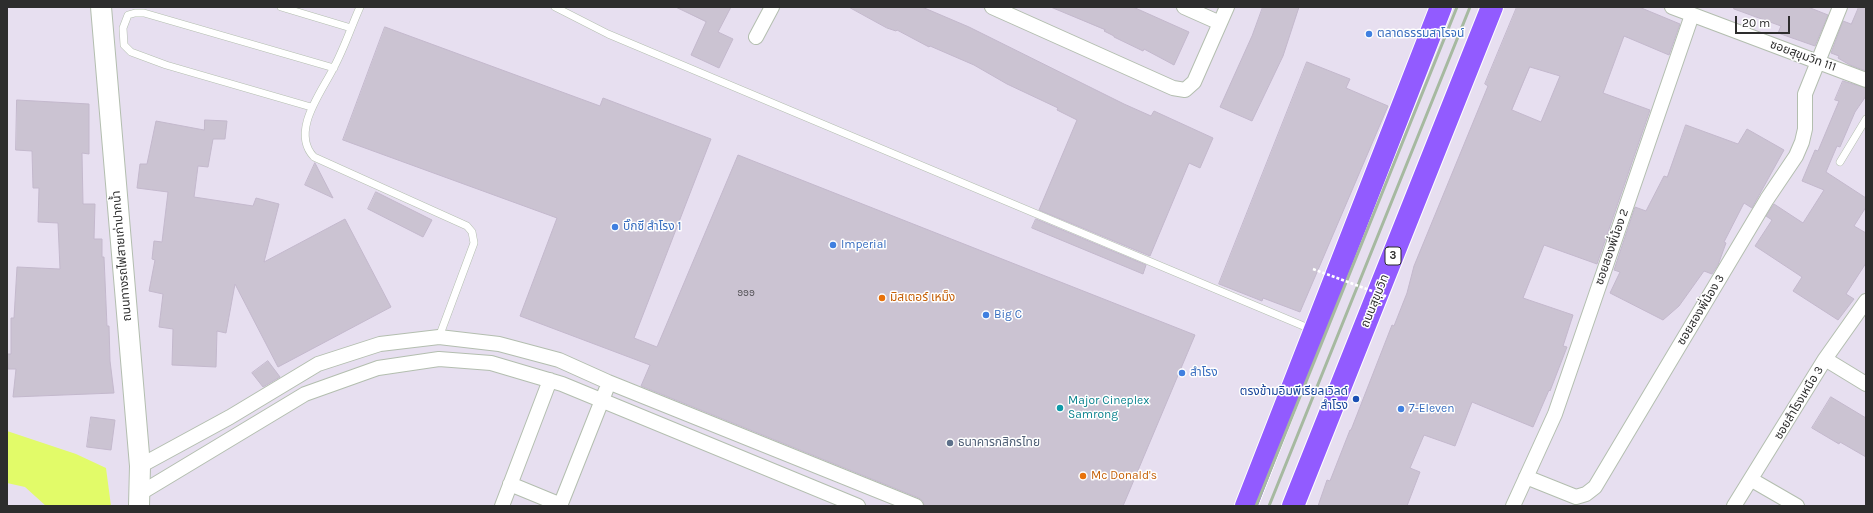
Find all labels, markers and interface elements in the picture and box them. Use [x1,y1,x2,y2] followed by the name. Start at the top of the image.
[1737,8,1792,34] scale bar
[1742,16,1770,30] text: 20 m
[1377,27,1464,41] place label: ตลาดธรรมสาโรจน์
[1364,29,1374,39] marker: ตลาดธรรมสาโรจน์
[1768,37,1838,75] street label: ซอยสุขุมวิท 111
[109,190,135,322] street label: ถนนทางรถไฟสายเก่าปากน้ำ
[1592,207,1632,287] street label: ซอยสองพี่น้อง 2
[623,220,681,234] place label: บิ๊กซี สำโรง 1
[610,222,620,232] marker: บิ๊กซี สำโรง 1
[841,238,887,252] place label: Imperial
[828,240,838,250] marker: Imperial
[1385,247,1401,265] road number: 3
[1358,272,1392,330] street label: ถนนสุขุมวิท
[1674,272,1728,348] street label: ซอยสองพี่น้อง 3
[737,287,755,299] house number: 999
[890,291,955,305] place label: มิสเตอร์ เหม็ง
[877,293,887,303] marker: มิสเตอร์ เหม็ง
[994,308,1022,322] place label: Big C
[981,310,991,320] marker: Big C
[1771,364,1827,442] street label: ซอยสำโรงเหนือ 3
[1190,366,1218,380] place label: สำโรง
[1177,368,1187,378] marker: สำโรง
[1240,385,1348,413] place label: ตรงข้ามอิมพีเรียลเวิลด์ สําโรง
[1068,394,1149,422] place label: Major Cineplex Samrong
[1351,394,1361,404] marker: ตรงข้ามอิมพีเรียลเวิลด์ สําโรง
[1409,402,1455,416] place label: 7-Eleven
[1055,403,1065,413] marker: Major Cineplex Samrong
[1396,404,1406,414] marker: 7-Eleven
[958,436,1040,450] place label: ธนาคารกสิกรไทย
[945,438,955,448] marker: ธนาคารกสิกรไทย
[1091,469,1157,483] place label: Mc Donald's
[1078,471,1088,481] marker: Mc Donald's

